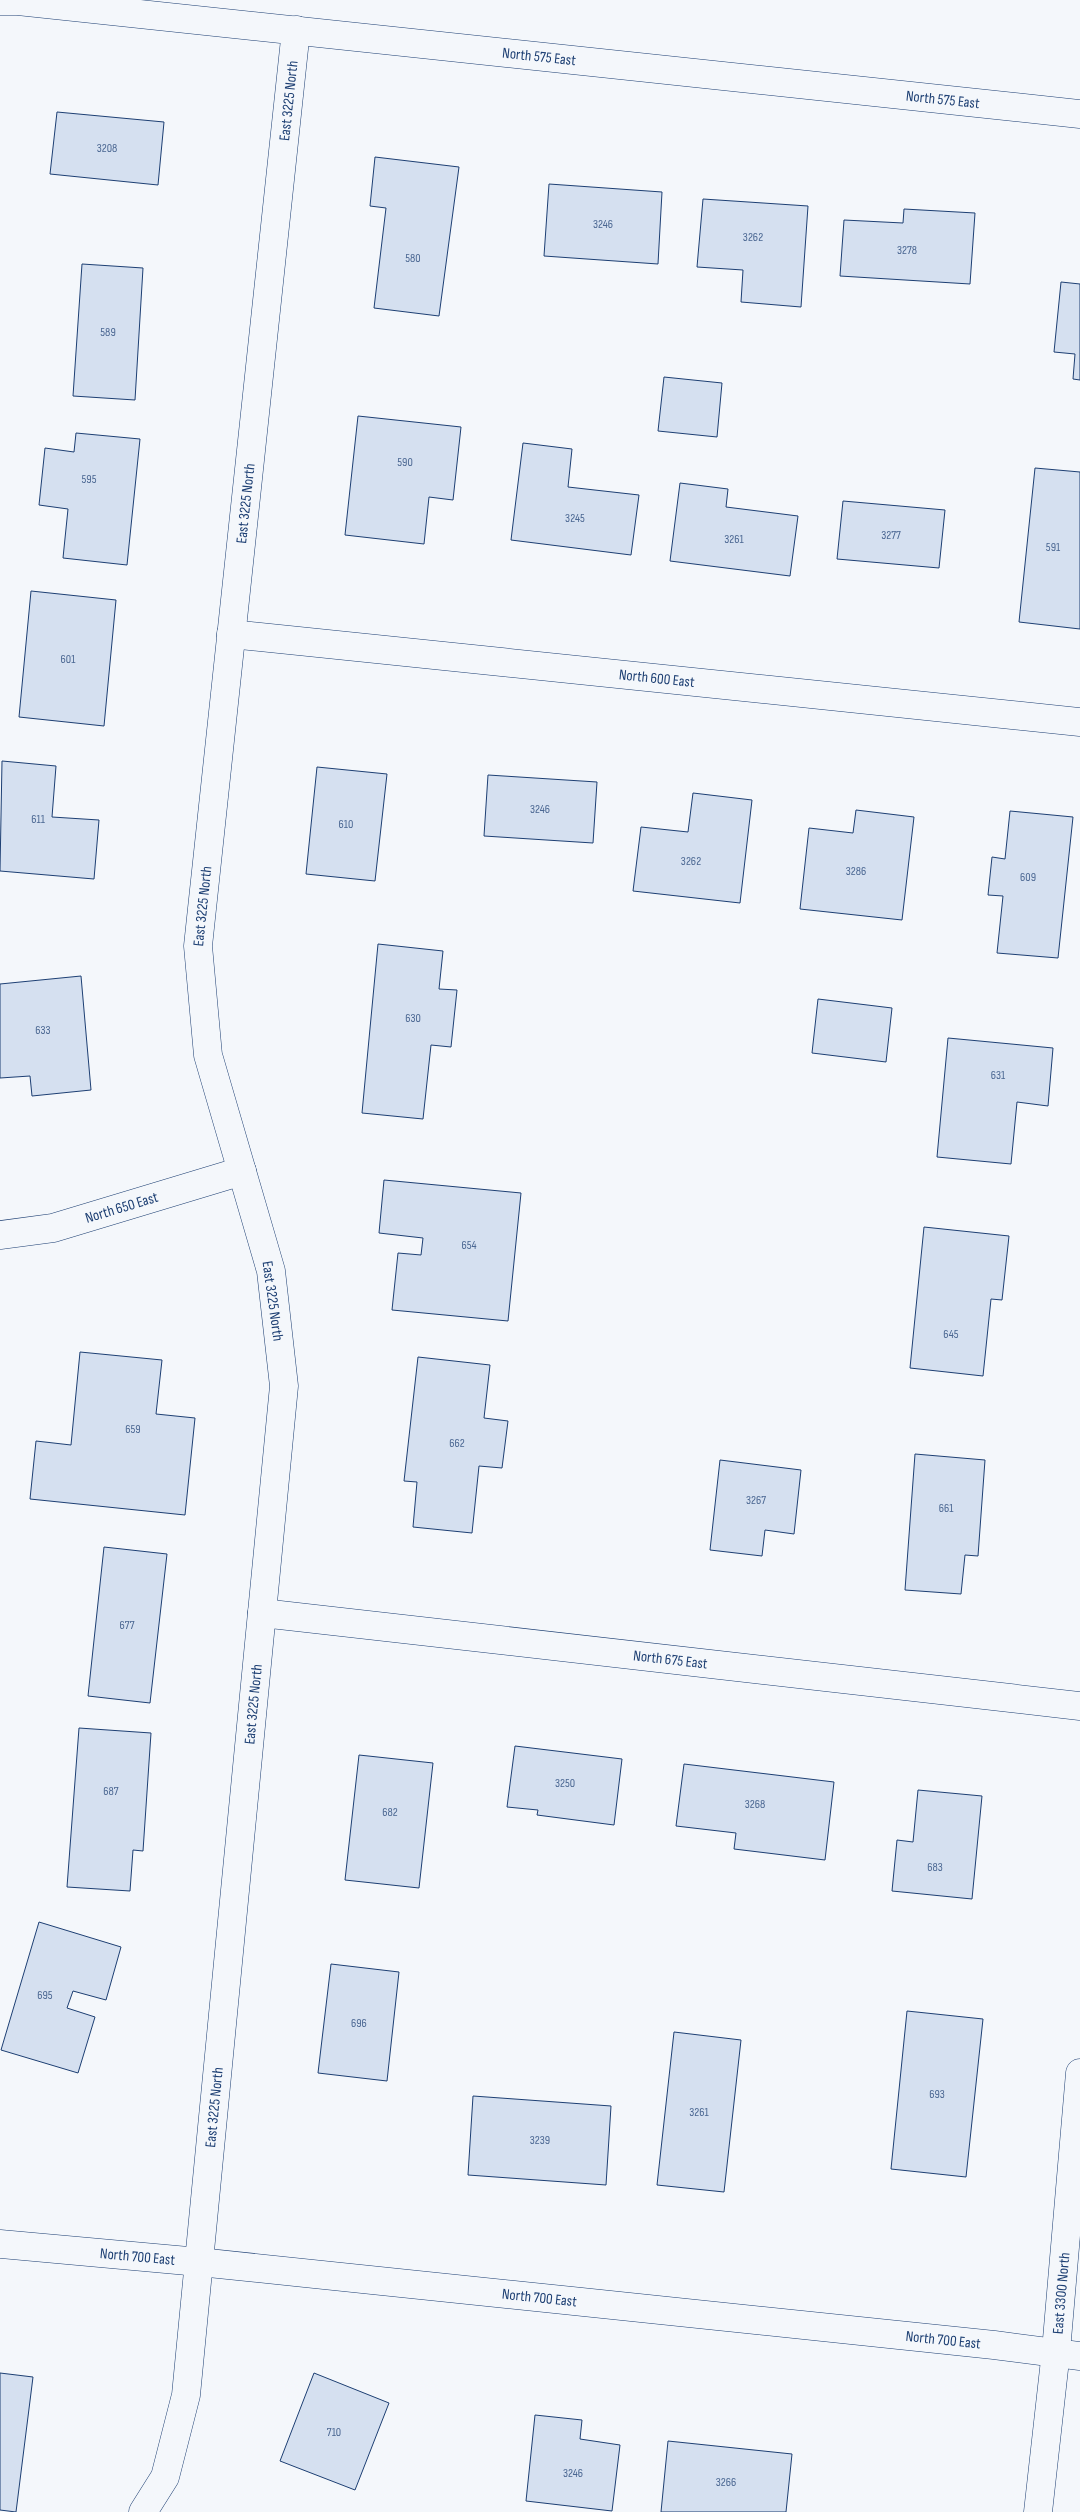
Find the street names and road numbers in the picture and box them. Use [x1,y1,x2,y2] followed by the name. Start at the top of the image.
[501,44,577,70] street label: North 575 East
[275,60,303,142] street label: East 3225 North
[905,87,981,113] street label: North 575 East
[232,462,260,545] street label: East 3225 North
[618,665,696,692] street label: North 600 East
[189,865,216,947] street label: East 3225 North
[83,1188,161,1228] street label: North 650 East
[257,1260,288,1342] street label: East 3225 North
[632,1646,709,1674] street label: North 675 East
[240,1663,267,1745] street label: East 3225 North
[201,2066,228,2148] street label: East 3225 North
[99,2244,176,2270] street label: North 700 East
[1048,2252,1074,2335] street label: East 3300 North
[501,2285,578,2311] street label: North 700 East
[905,2327,982,2354] street label: North 700 East

